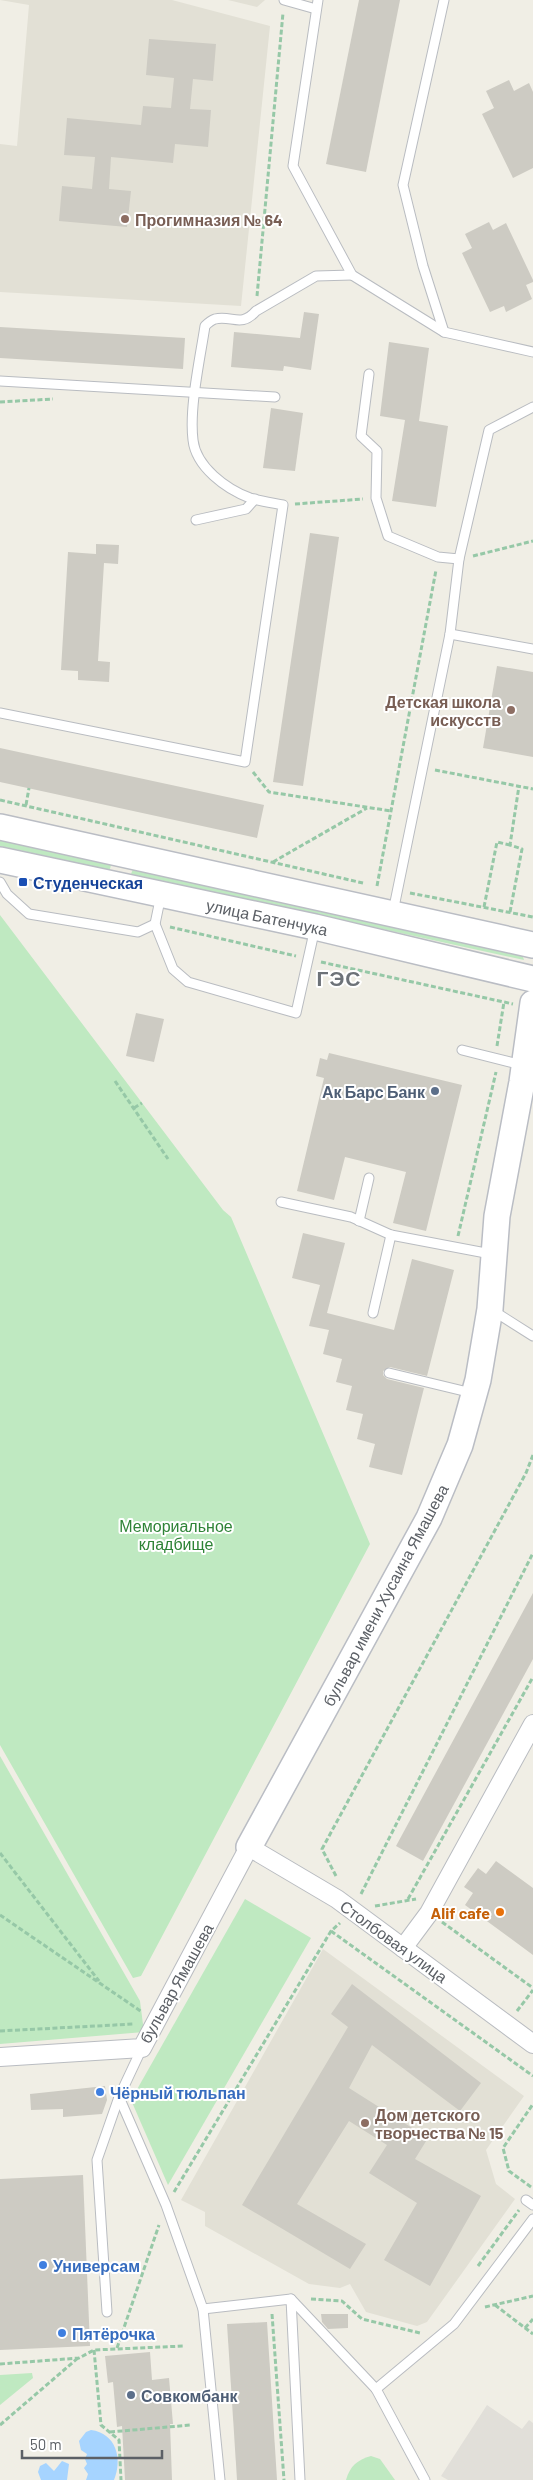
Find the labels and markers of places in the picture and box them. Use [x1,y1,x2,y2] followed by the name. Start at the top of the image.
[135,210,283,229] place label: Прогимназия № 64
[119,213,131,225] marker: Прогимназия № 64
[385,692,501,729] place label: Детская школа искусств
[505,704,517,716] marker: Детская школа искусств
[33,873,143,892] place label: Студенческая
[17,876,29,888] marker: Студенческая
[322,1082,426,1101] place label: Ак Барс Банк
[429,1085,441,1097] marker: Ак Барс Банк
[431,1903,490,1922] place label: Alif cafe
[494,1906,506,1918] marker: Alif cafe
[110,2083,246,2102] place label: Чёрный тюльпан
[94,2086,106,2098] marker: Чёрный тюльпан
[375,2105,504,2142] place label: Дом детского творчества № 15
[359,2117,371,2129] marker: Дом детского творчества № 15
[53,2256,140,2275] place label: Универсам
[37,2259,49,2271] marker: Универсам
[72,2324,155,2343] place label: Пятёрочка
[56,2327,68,2339] marker: Пятёрочка
[141,2386,239,2405] place label: Совкомбанк
[125,2389,137,2401] marker: Совкомбанк

